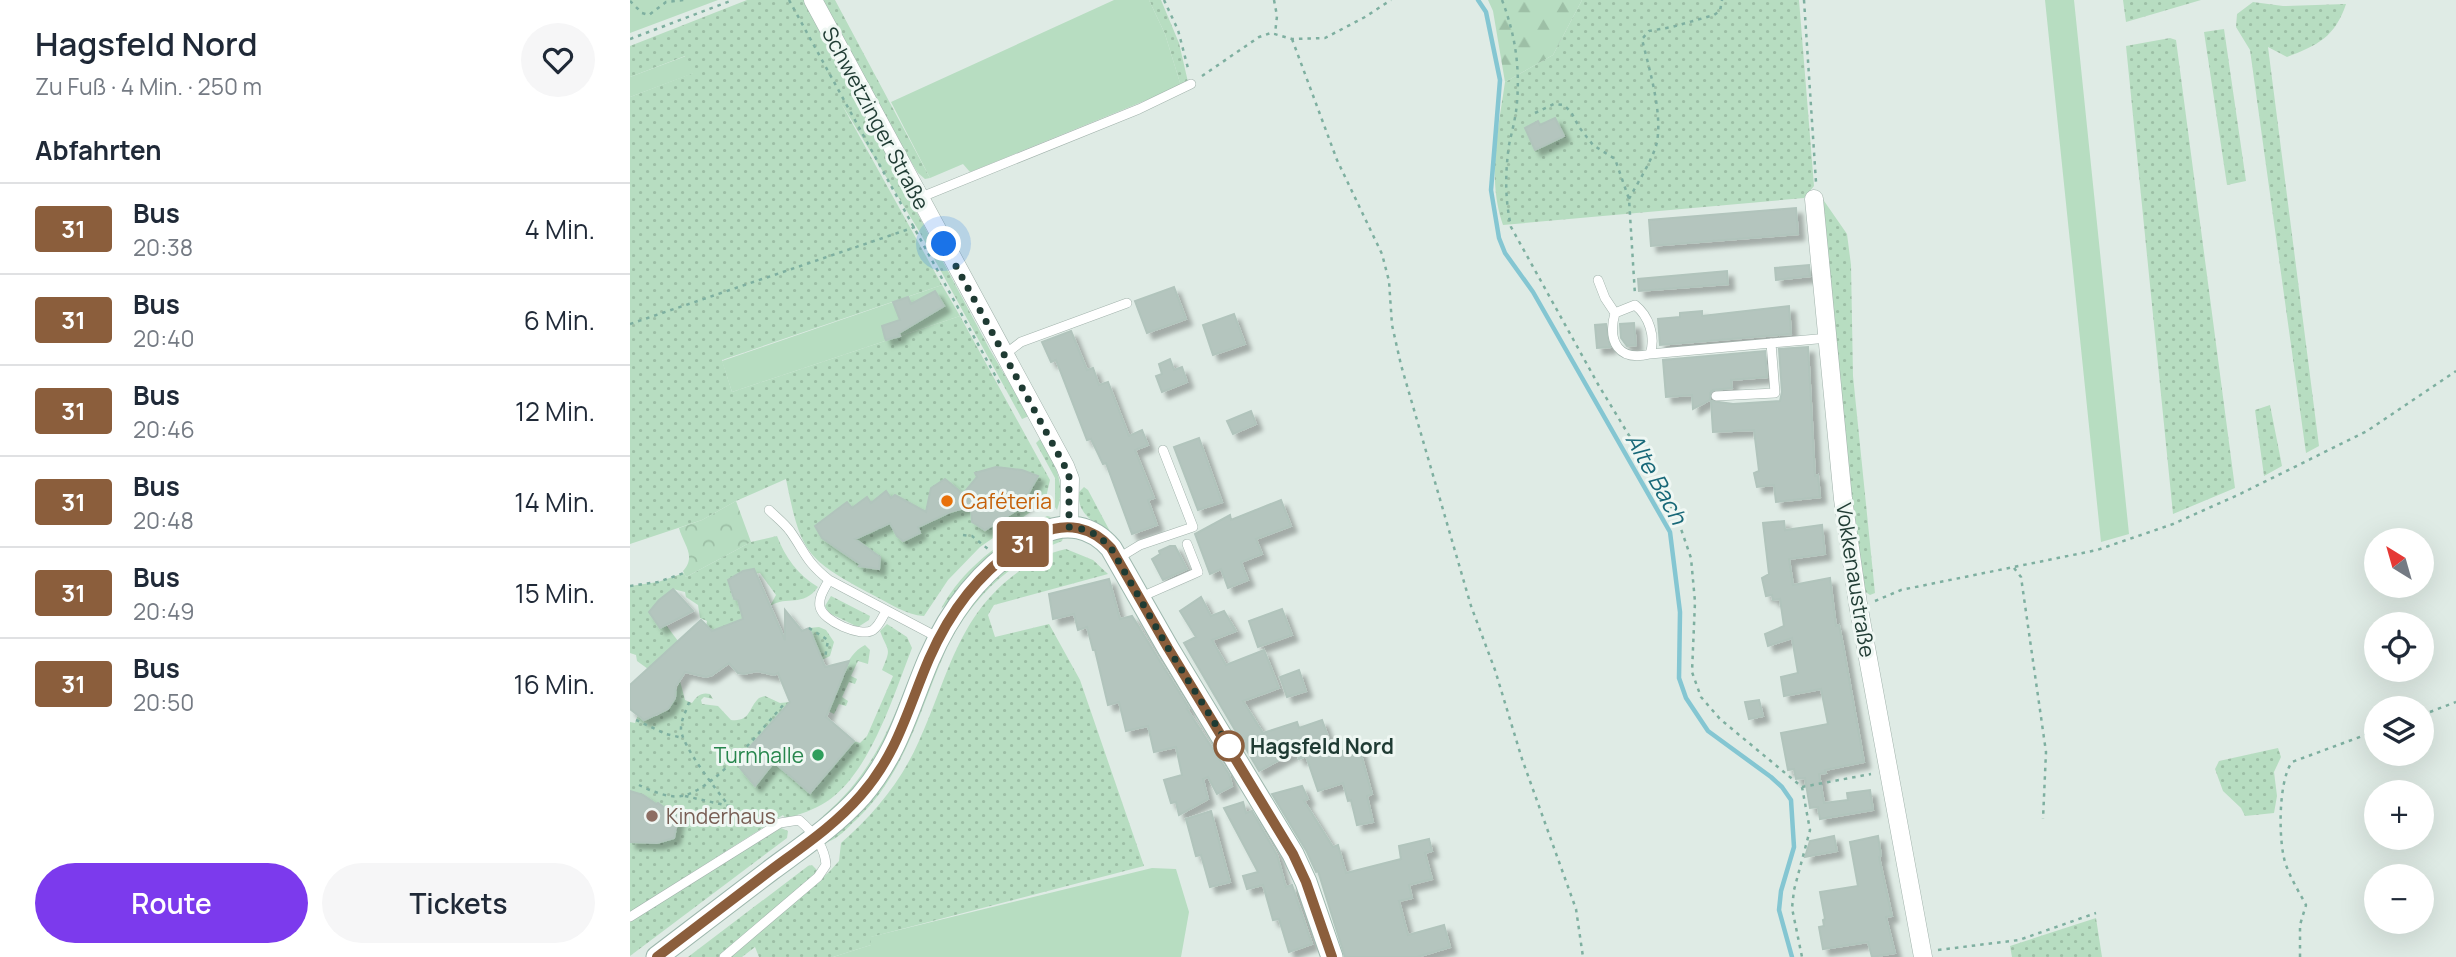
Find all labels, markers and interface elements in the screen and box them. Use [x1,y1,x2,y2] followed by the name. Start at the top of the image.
[35,21,258,66] text: Hagsfeld Nord
[816,22,936,214] street label: Schwetzinger Straße
[521,23,595,97] button: heart
[35,70,262,102] text: Zu Fuß · 4 Min. · 250 m
[35,132,162,168] text: Abfahrten
[133,195,180,231] text: Bus
[525,211,595,247] text: 4 Min.
[61,212,86,245] text: 31
[926,226,961,261] your location
[133,231,193,263] text: 20:38
[133,286,180,322] text: Bus
[524,302,595,338] text: 6 Min.
[61,303,86,336] text: 31
[133,322,195,354] text: 20:40
[133,377,180,413] text: Bus
[515,393,595,429] text: 12 Min.
[61,394,86,427] text: 31
[133,413,195,445] text: 20:46
[1619,427,1696,531] water label: Alte Bach
[133,468,180,504] text: Bus
[514,484,595,520] text: 14 Min.
[61,485,86,518] text: 31
[961,487,1052,515] place label: Caféteria
[939,493,955,509] marker: Caféteria
[1830,501,1882,659] street label: Vokkenaustraße
[133,504,194,536] text: 20:48
[992,521,1054,567] line badge: 31
[1011,527,1035,560] text: 31
[2364,528,2434,598] north arrow
[2364,528,2434,934] map controls
[133,559,180,595] text: Bus
[515,575,595,611] text: 15 Min.
[61,576,86,609] text: 31
[133,595,195,627] text: 20:49
[2364,612,2434,682] button: locate
[133,650,180,686] text: Bus
[514,666,595,702] text: 16 Min.
[61,667,86,700] text: 31
[133,686,194,718] text: 20:50
[2364,696,2434,766] button: layers
[1214,731,1244,761] marker: Hagsfeld Nord
[1250,732,1394,760] place label: Hagsfeld Nord
[714,741,804,769] place label: Turnhalle
[810,747,826,763] marker: Turnhalle
[2364,780,2434,850] button: +
[666,802,776,830] place label: Kinderhaus
[644,808,660,824] marker: Kinderhaus
[35,863,308,943] button: Route
[322,863,595,943] button: Tickets
[2364,864,2434,934] button: −

